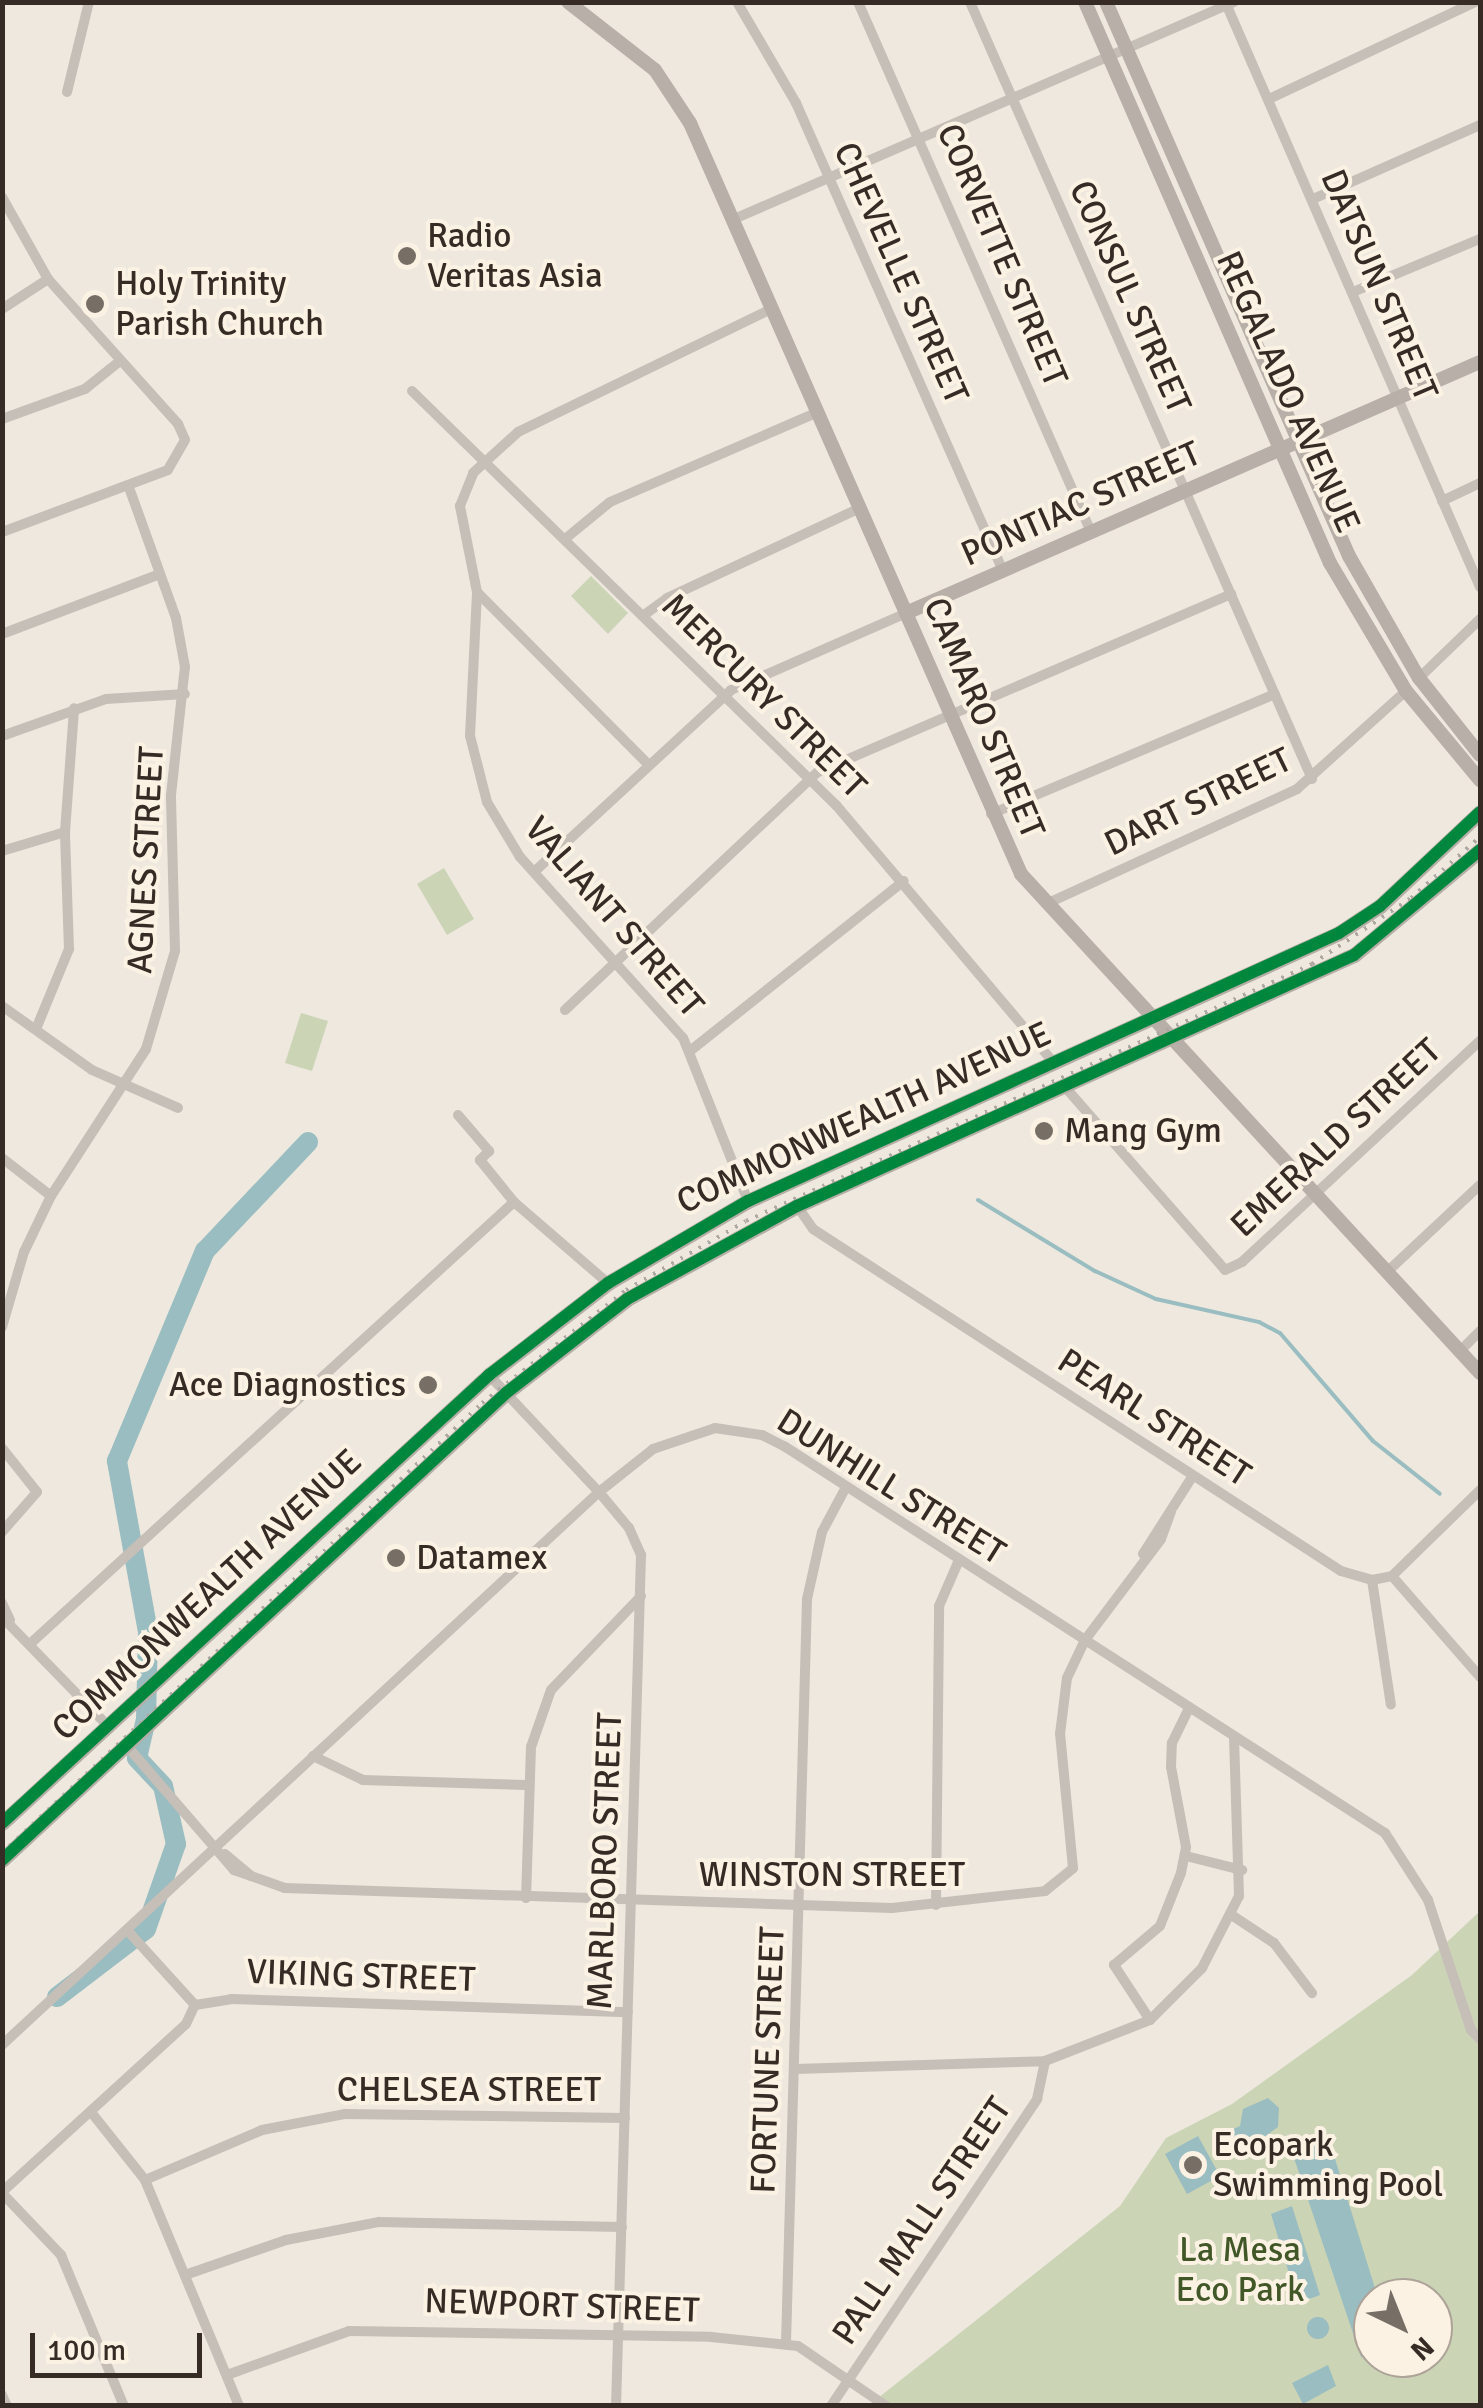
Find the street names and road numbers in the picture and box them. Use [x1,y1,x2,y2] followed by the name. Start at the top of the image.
[928,118,1076,392] street label: CORVETTE STREET
[825,136,977,410] street label: CHEVELLE STREET
[1311,163,1447,407] street label: DATSUN STREET
[1060,174,1200,420] street label: CONSUL STREET
[1207,245,1369,539] street label: REGALADO AVENUE
[955,432,1207,576] street label: PONTIAC STREET
[653,585,875,807] street label: MERCURY STREET
[914,592,1054,844] street label: CAMARO STREET
[1098,739,1298,865] street label: DART STREET
[119,745,173,975] street label: AGNES STREET
[516,808,712,1026] street label: VALIANT STREET
[670,1013,1058,1223] street label: COMMONWEALTH AVENUE
[1222,1030,1450,1246] street label: EMERALD STREET
[1050,1340,1258,1496] street label: PEARL STREET
[769,1400,1013,1574] street label: DUNHILL STREET
[44,1441,370,1749] street label: COMMONWEALTH AVENUE
[579,1712,631,2010] street label: MARLBORO STREET
[699,1854,965,1896] street label: WINSTON STREET
[742,1926,794,2194] street label: FORTUNE STREET
[246,1951,476,2001] street label: VIKING STREET
[337,2069,601,2111] street label: CHELSEA STREET
[824,2089,1020,2353] street label: PALL MALL STREET
[424,2280,700,2332] street label: NEWPORT STREET

